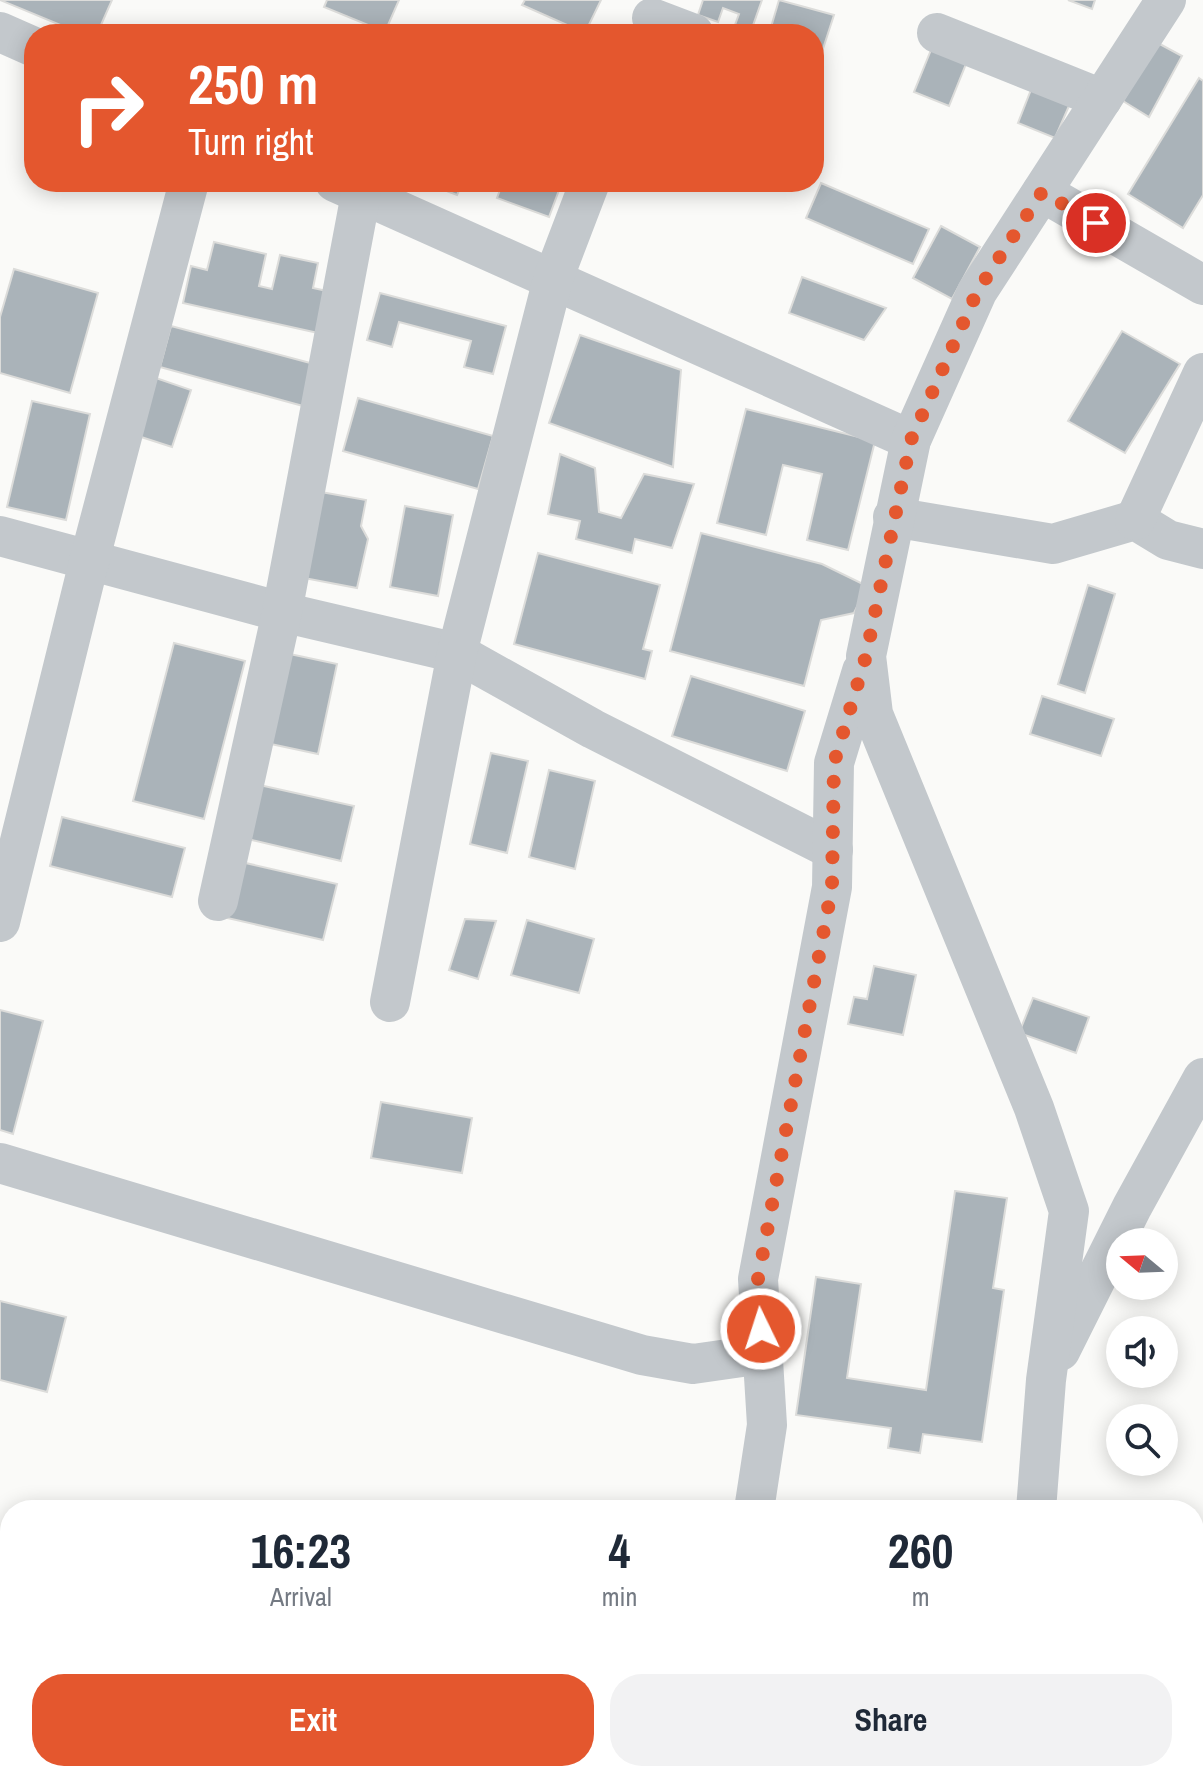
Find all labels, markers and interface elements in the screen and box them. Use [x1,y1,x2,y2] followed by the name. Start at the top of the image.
[188,46,318,121] text: 250 m
[56,56,160,160] icon: right
[188,118,313,166] text: Turn right
[1062,189,1130,257] pin
[1074,201,1118,245] icon: arrive
[1106,1228,1178,1300] north arrow
[1106,1228,1178,1476] map controls
[719,1287,803,1371] position arrow
[1106,1316,1178,1388] button: sound
[1106,1404,1178,1476] button: search
[251,1518,351,1583] text: 16:23
[609,1518,630,1583] text: 4
[888,1518,953,1583] text: 260
[270,1579,332,1614] text: Arrival
[602,1579,637,1614] text: min
[912,1579,930,1614] text: m
[32,1674,594,1766] button: Exit
[610,1674,1172,1766] button: Share

